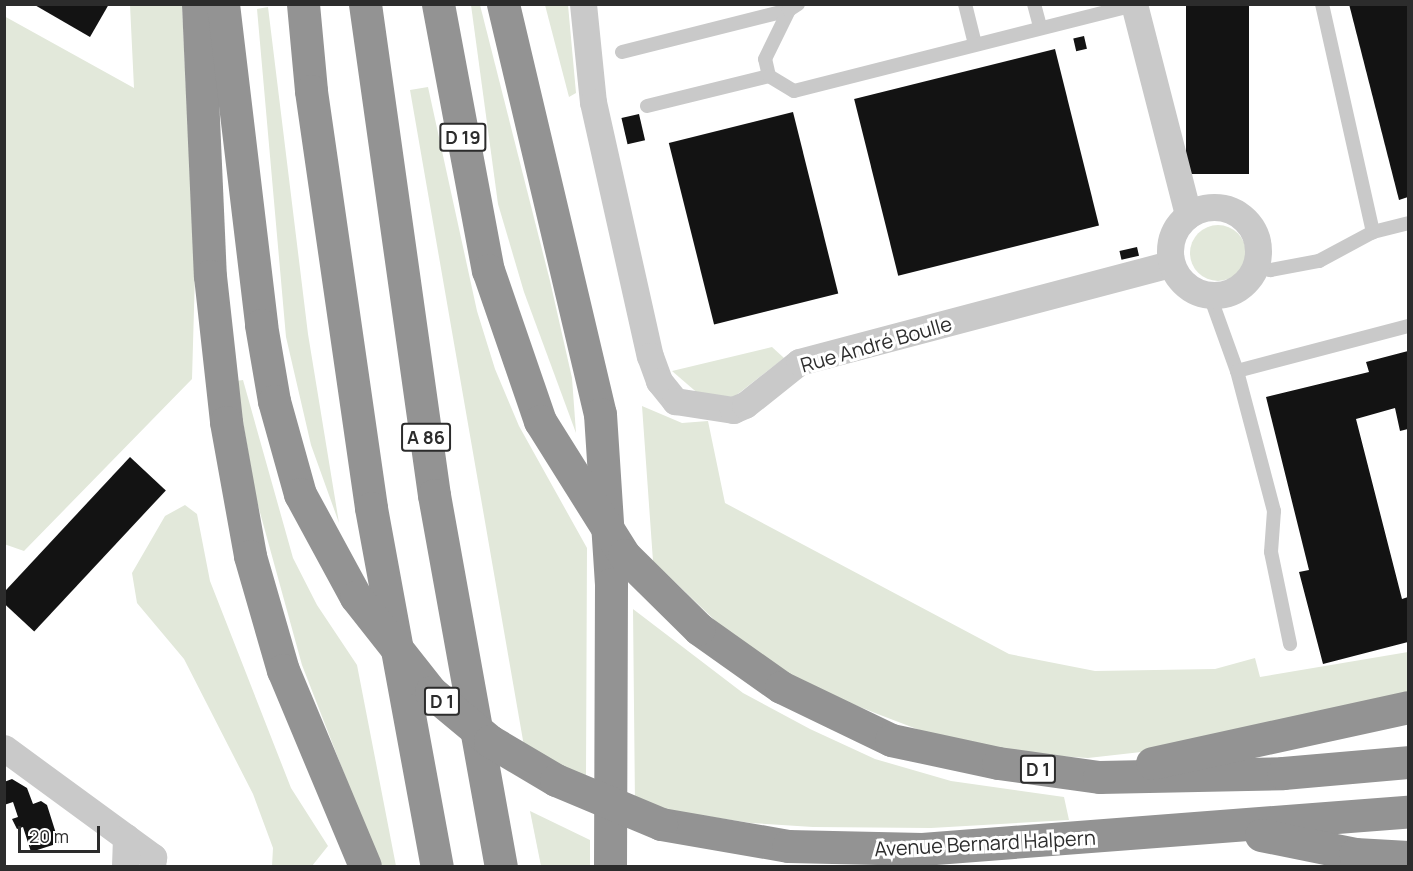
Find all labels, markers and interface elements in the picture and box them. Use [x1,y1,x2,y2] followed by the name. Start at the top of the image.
[439,122,487,152] road number: D 19
[798,311,954,377] street label: Rue André Boulle
[400,422,452,452] road number: A 86
[422,686,462,716] road number: D 1
[1018,754,1058,784] road number: D 1
[21,814,104,852] scale bar
[29,824,69,848] text: 20 m
[874,825,1096,861] street label: Avenue Bernard Halpern

